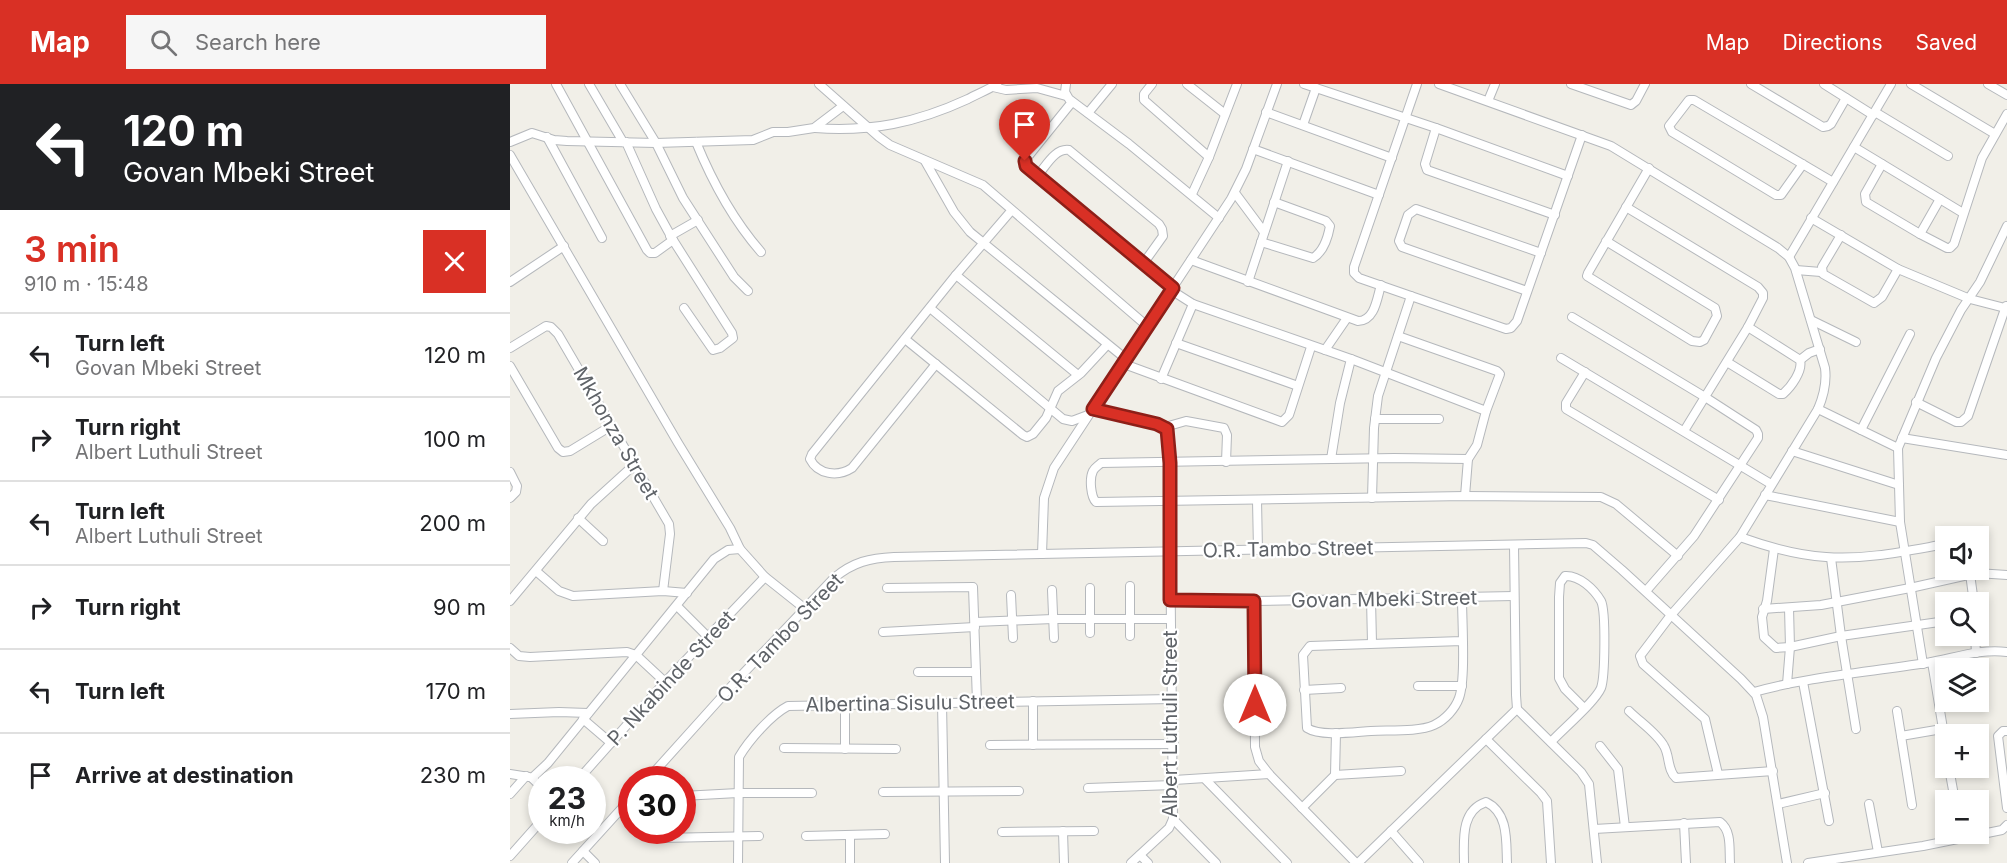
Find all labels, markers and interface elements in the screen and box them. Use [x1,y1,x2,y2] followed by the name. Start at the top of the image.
[126,15,546,69] search box
[30,25,90,59] text: Map
[147,26,180,59] icon: search
[195,29,321,55] text: Search here
[1706,30,1749,55] text: Map
[1782,30,1883,55] text: Directions
[1916,30,1977,55] text: Saved
[999,99,1050,161] pin
[123,105,244,156] text: 120 m
[24,108,102,186] icon: left
[1008,108,1041,141] icon: arrive
[123,156,374,189] text: Govan Mbeki Street
[24,227,120,271] text: 3 min
[423,230,486,293] button: close
[24,272,149,296] text: 910 m · 15:48
[75,330,165,356] text: Turn left
[24,339,57,372] icon: left
[424,342,486,368] text: 120 m
[75,356,261,380] text: Govan Mbeki Street
[568,362,664,504] street label: Mkhonza Street
[75,414,181,440] text: Turn right
[24,423,57,456] icon: right
[424,426,486,452] text: 100 m
[75,440,263,464] text: Albert Luthuli Street
[75,498,165,524] text: Turn left
[24,507,57,540] icon: left
[419,510,486,536] text: 200 m
[75,524,263,548] text: Albert Luthuli Street
[1935,526,1989,844] map controls
[1935,526,1989,580] button: sound
[1202,536,1374,562] street label: O.R. Tambo Street
[712,568,848,708] street label: O.R. Tambo Street
[1291,585,1478,613] street label: Govan Mbeki Street
[24,591,57,624] icon: right
[1935,592,1989,646] button: search
[75,594,181,620] text: Turn right
[433,594,486,620] text: 90 m
[602,605,740,750] street label: P. Nkabinde Street
[1158,630,1182,818] street label: Albert Luthuli Street
[1935,658,1989,712] button: layers
[1223,673,1287,737] position arrow
[24,675,57,708] icon: left
[75,678,165,704] text: Turn left
[426,678,486,704] text: 170 m
[805,689,1015,717] street label: Albertina Sisulu Street
[1935,724,1989,778] button: +
[24,759,57,792] icon: arrive
[75,762,294,788] text: Arrive at destination
[420,762,486,788] text: 230 m
[618,766,696,844] speed limit sign: 30
[548,780,586,816] text: 23
[1935,790,1989,844] button: −
[549,811,585,830] text: km/h

